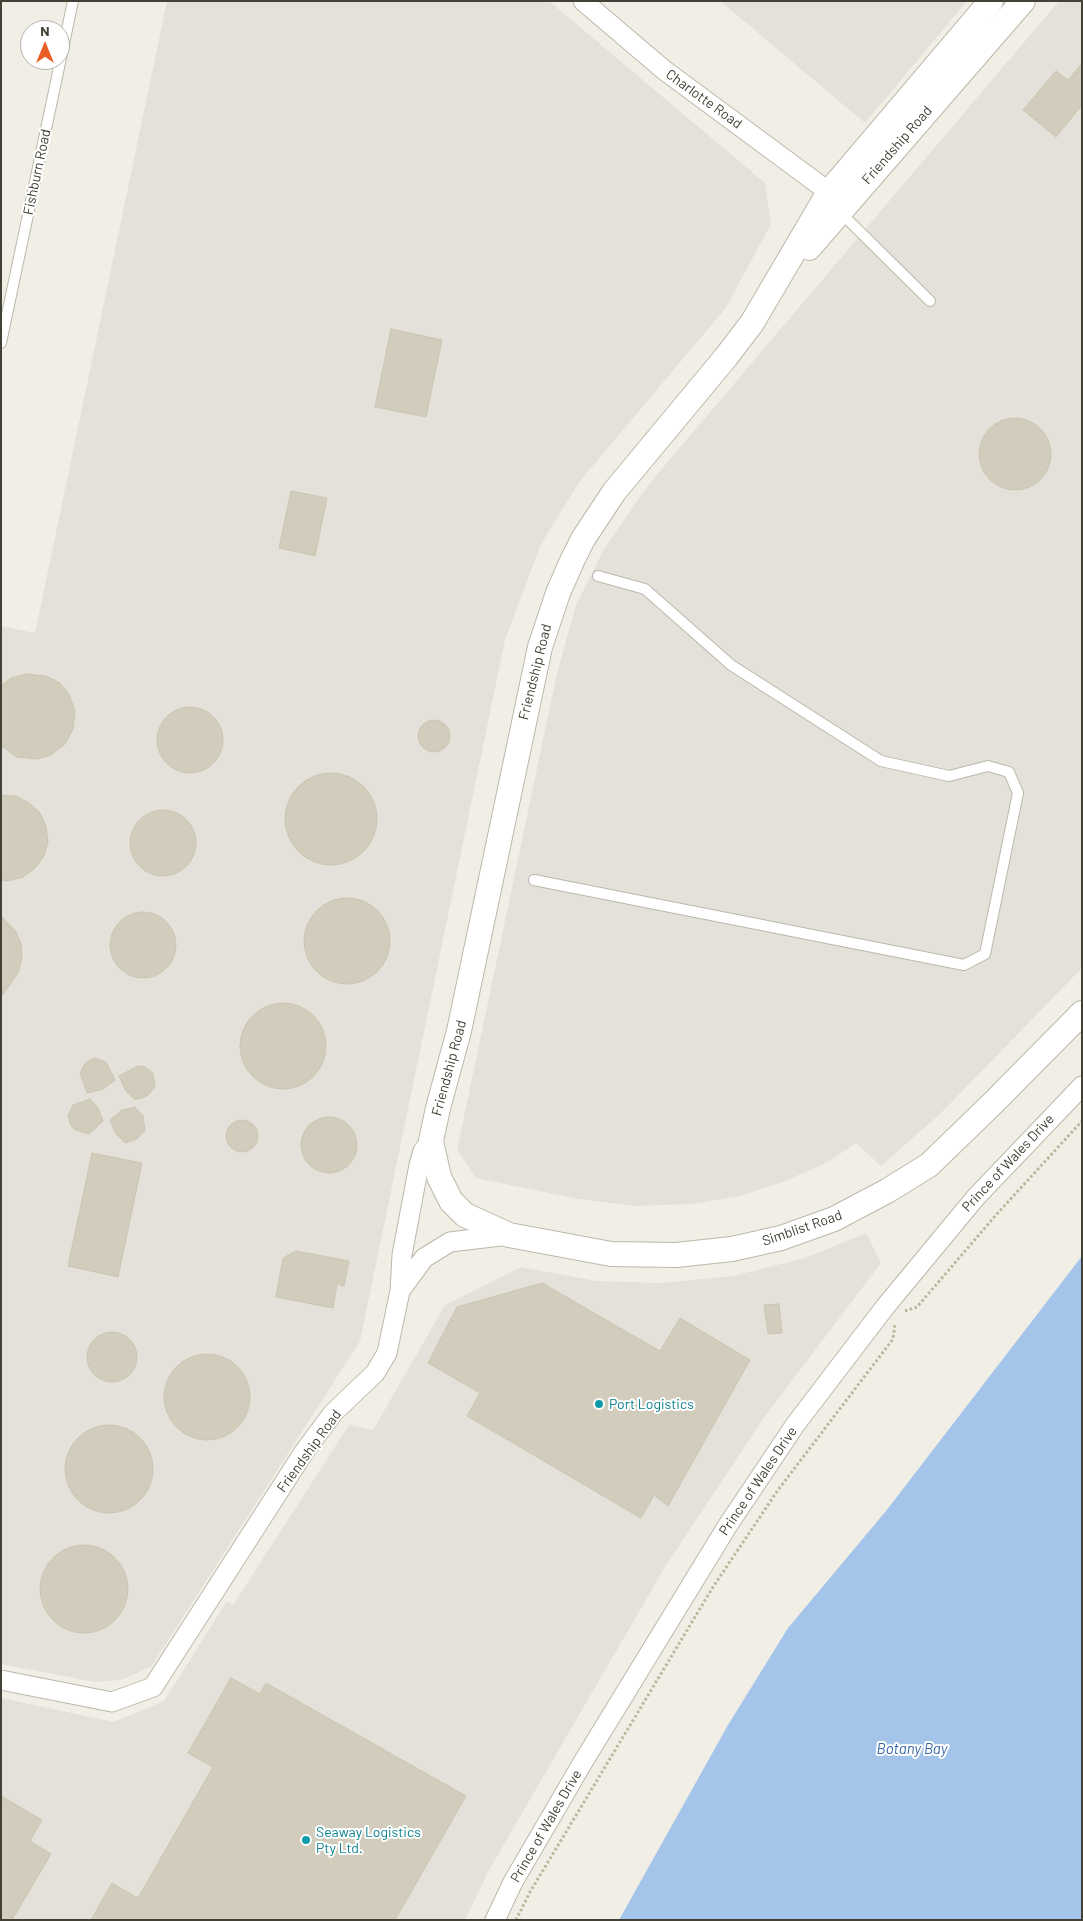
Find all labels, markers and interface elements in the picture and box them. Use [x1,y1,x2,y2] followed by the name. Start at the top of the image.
[20,20,70,70] north arrow
[40,22,50,39] text: N
[663,66,745,132] street label: Charlotte Road
[858,102,936,188] street label: Friendship Road
[20,128,54,216] street label: Fishburn Road
[515,622,555,722] street label: Friendship Road
[428,1018,470,1118] street label: Friendship Road
[958,1111,1058,1215] street label: Prince of Wales Drive
[760,1206,844,1250] street label: Simblist Road
[609,1396,694,1412] place label: Port Logistics
[593,1398,605,1410] marker: Port Logistics
[273,1406,345,1496] street label: Friendship Road
[715,1424,801,1538] street label: Prince of Wales Drive
[877,1740,947,1758] water label: Botany Bay
[507,1767,585,1885] street label: Prince of Wales Drive
[316,1824,421,1856] place label: Seaway Logistics Pty Ltd.
[300,1834,312,1846] marker: Seaway Logistics Pty Ltd.

